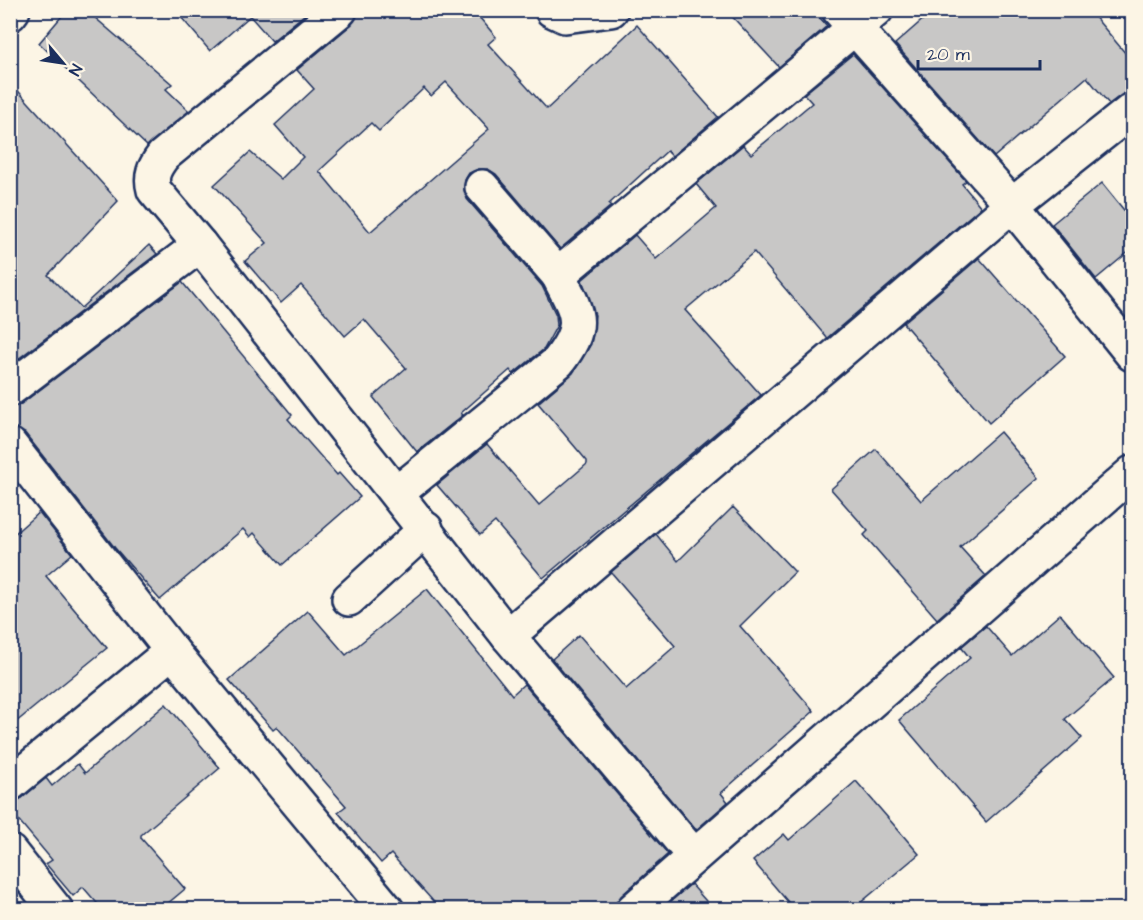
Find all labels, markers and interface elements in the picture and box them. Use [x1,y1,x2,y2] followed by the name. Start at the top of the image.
[33,33,93,93] north arrow
[918,33,1040,71] scale bar
[927,42,970,67] text: 20 m
[63,60,87,80] text: N

